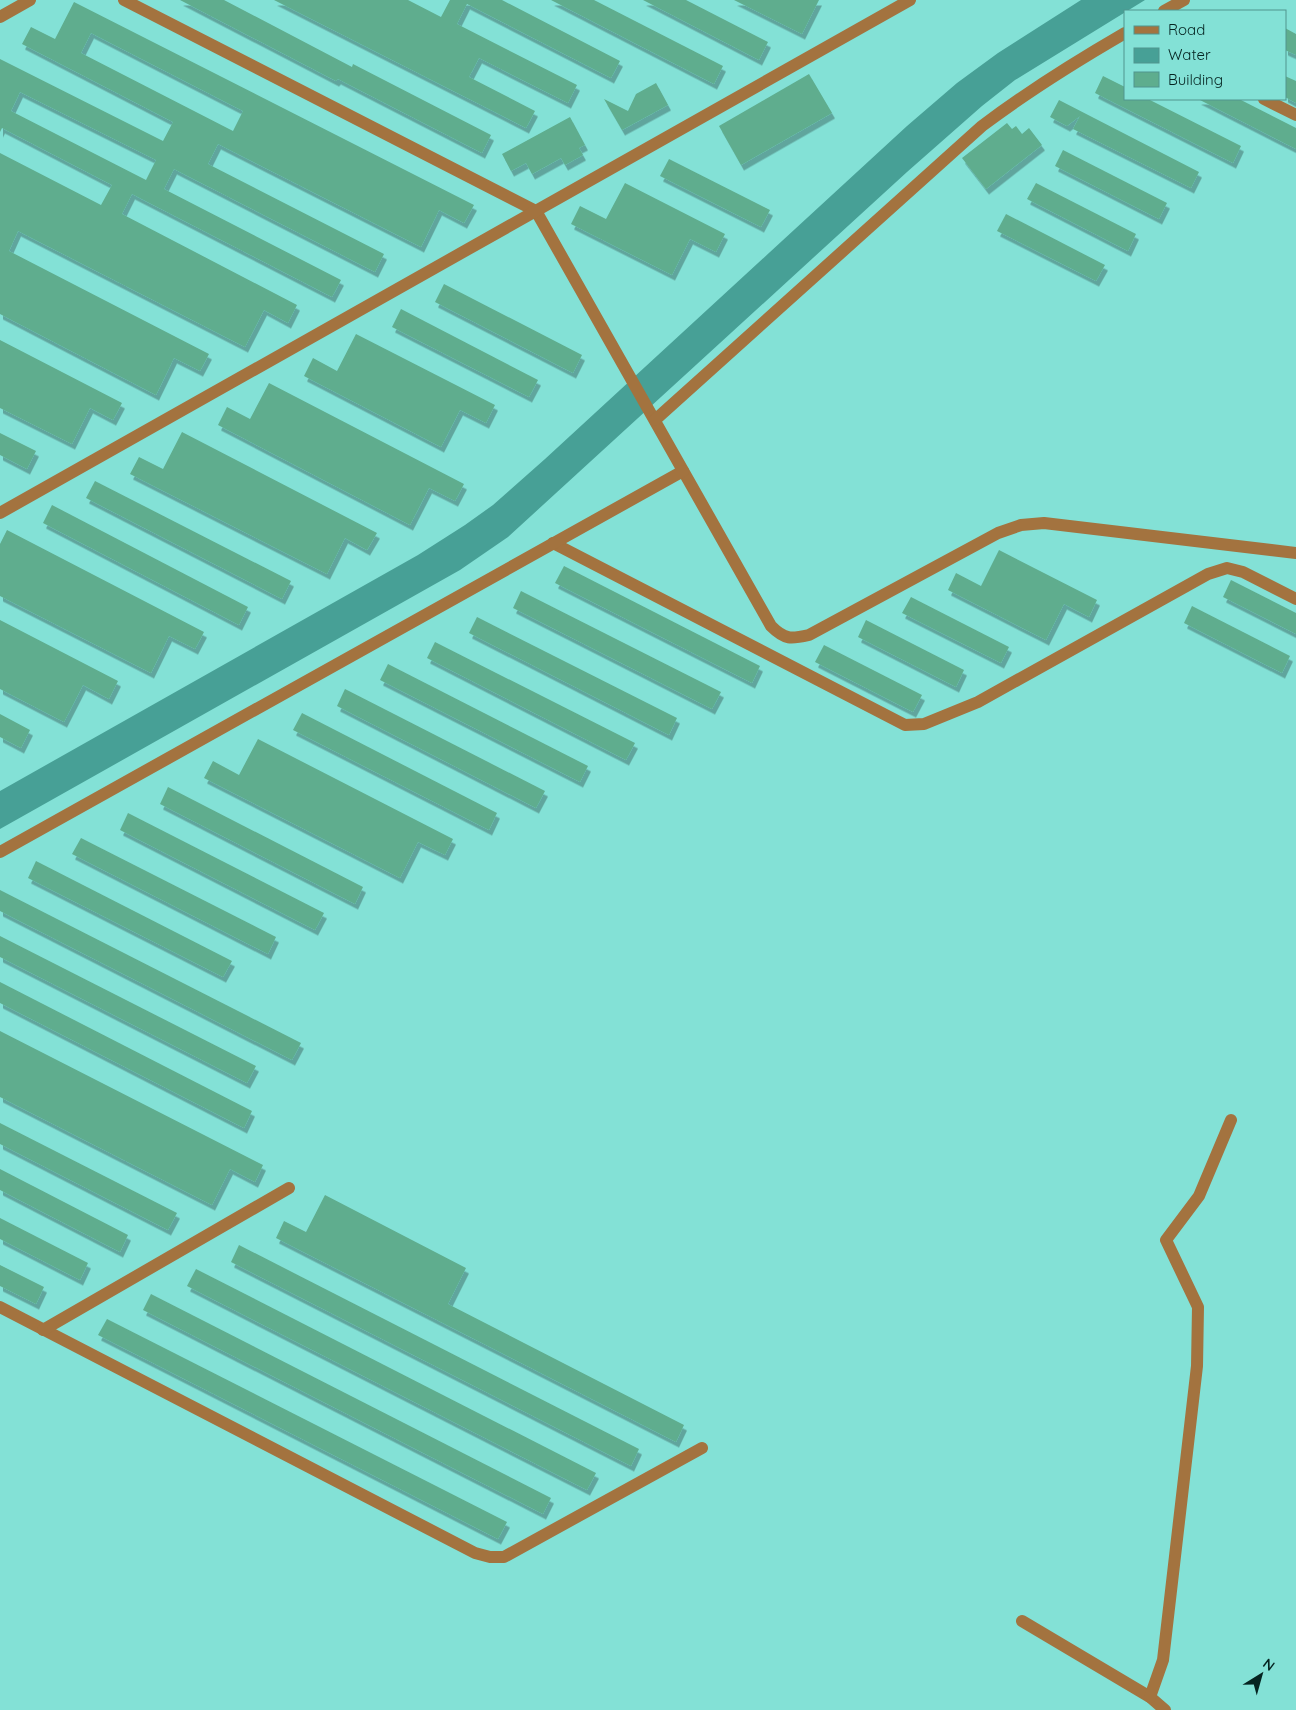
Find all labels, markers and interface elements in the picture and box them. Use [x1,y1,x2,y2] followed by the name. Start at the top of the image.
[1124,10,1286,100] legend
[1168,20,1205,39] text: Road
[1168,45,1211,64] text: Water
[1168,70,1223,89] text: Building
[1236,1650,1286,1700] north arrow
[1259,1654,1278,1675] text: N

